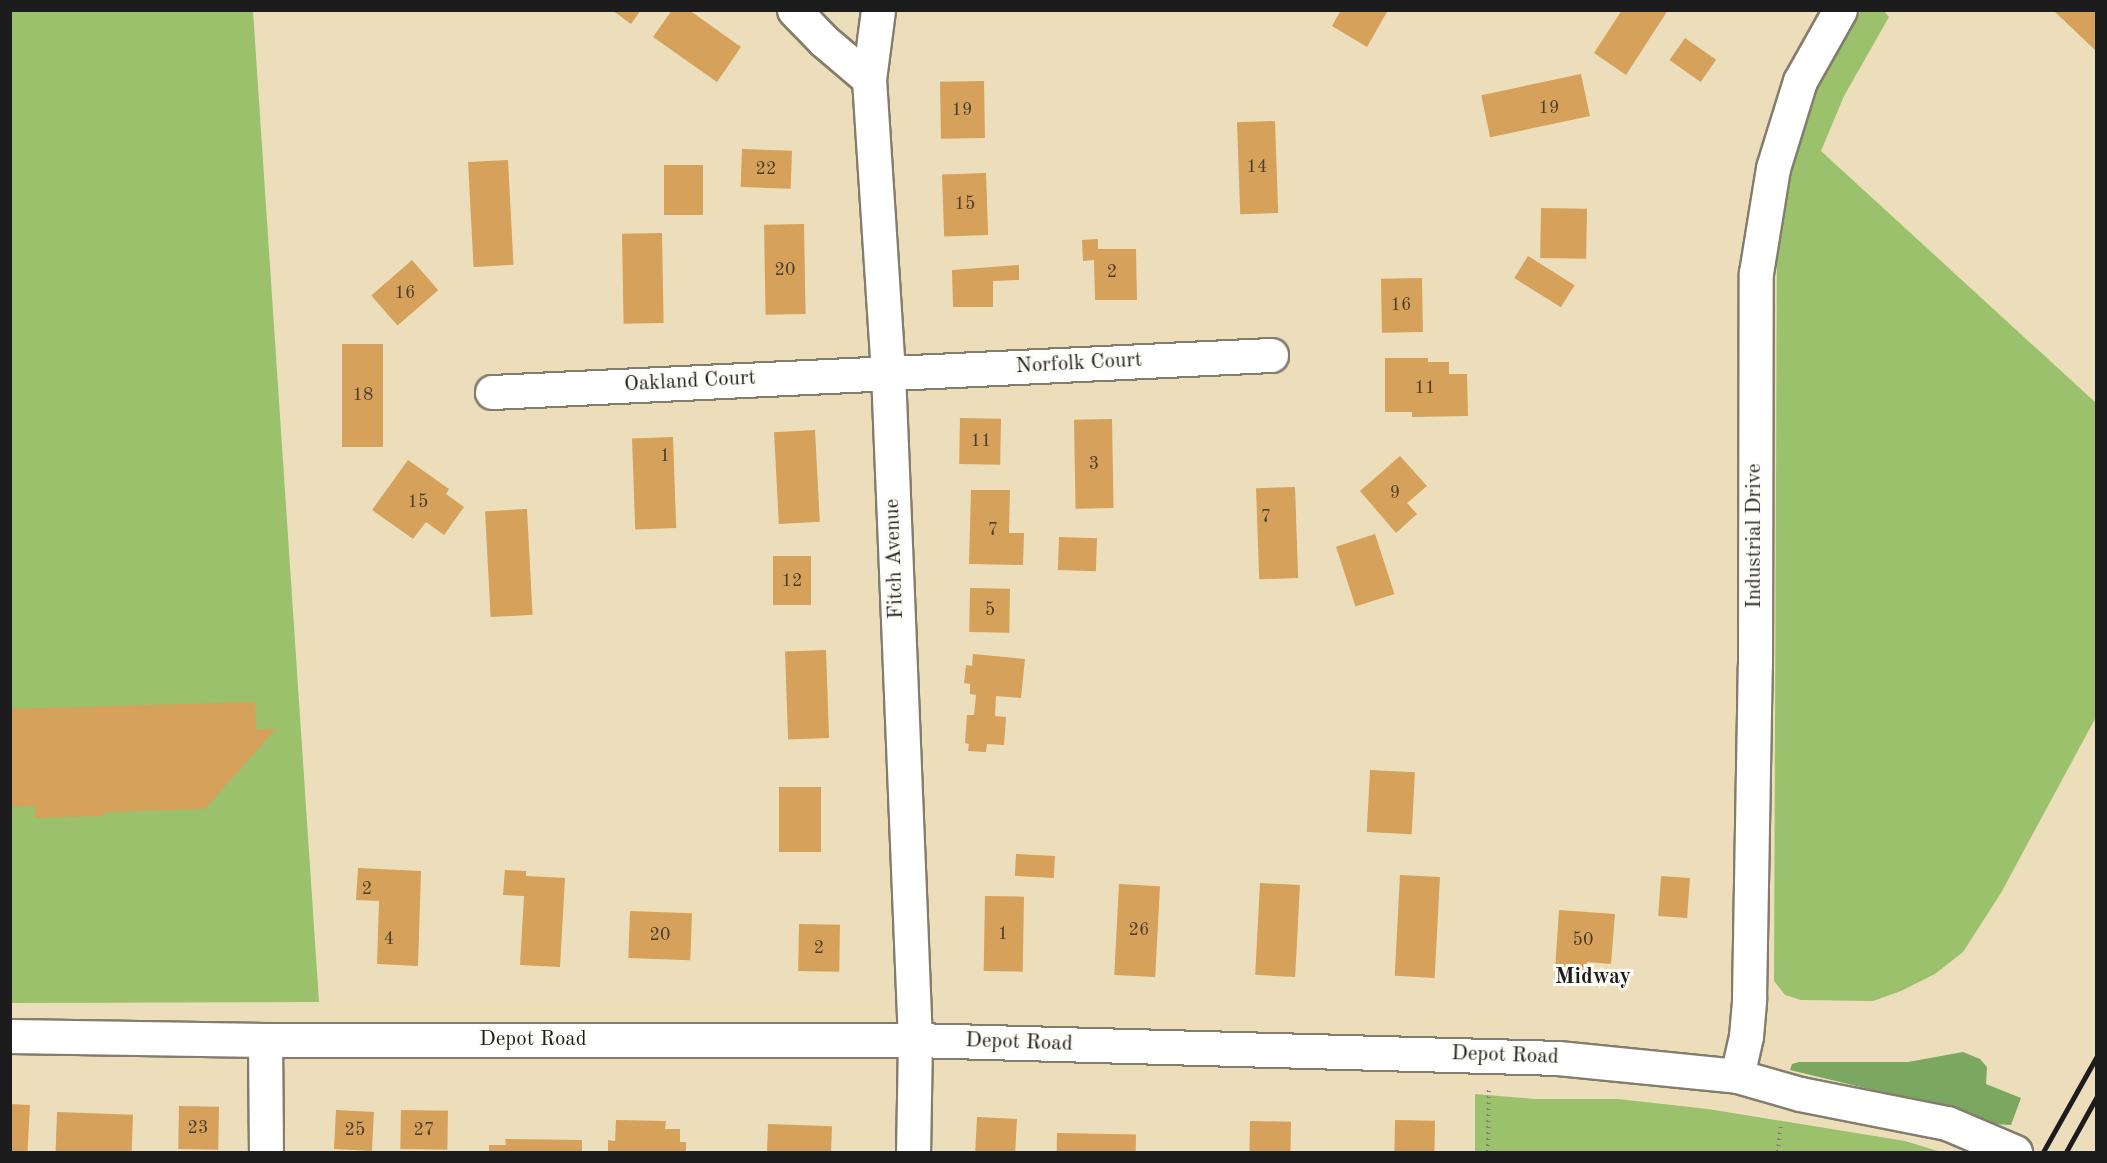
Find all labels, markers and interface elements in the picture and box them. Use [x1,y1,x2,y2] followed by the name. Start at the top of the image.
[1539,97,1559,119] house number: 19
[952,99,972,121] house number: 19
[1247,156,1267,178] house number: 14
[756,158,776,180] house number: 22
[955,193,975,215] house number: 15
[775,259,795,281] house number: 20
[1107,261,1117,283] house number: 2
[395,282,415,304] house number: 16
[1391,294,1411,316] house number: 16
[1015,348,1143,380] street label: Norfolk Court
[623,366,757,398] street label: Oakland Court
[1415,377,1435,399] house number: 11
[353,384,373,406] house number: 18
[971,430,991,452] house number: 11
[660,445,670,467] house number: 1
[1089,453,1099,475] house number: 3
[1742,464,1768,608] street label: Industrial Drive
[1390,482,1400,504] house number: 9
[408,491,428,513] house number: 15
[880,498,910,620] street label: Fitch Avenue
[1261,506,1271,528] house number: 7
[988,519,998,541] house number: 7
[782,570,802,592] house number: 12
[985,599,995,621] house number: 5
[362,878,372,900] house number: 2
[1129,919,1149,941] house number: 26
[998,923,1008,945] house number: 1
[650,924,670,946] house number: 20
[384,928,394,950] house number: 4
[1573,929,1593,951] house number: 50
[814,937,824,959] house number: 2
[1555,965,1631,991] district label: Midway
[479,1027,587,1053] street label: Depot Road
[965,1029,1073,1057] street label: Depot Road
[1451,1042,1559,1070] street label: Depot Road
[188,1117,208,1139] house number: 23
[345,1119,365,1141] house number: 25
[414,1119,434,1141] house number: 27

